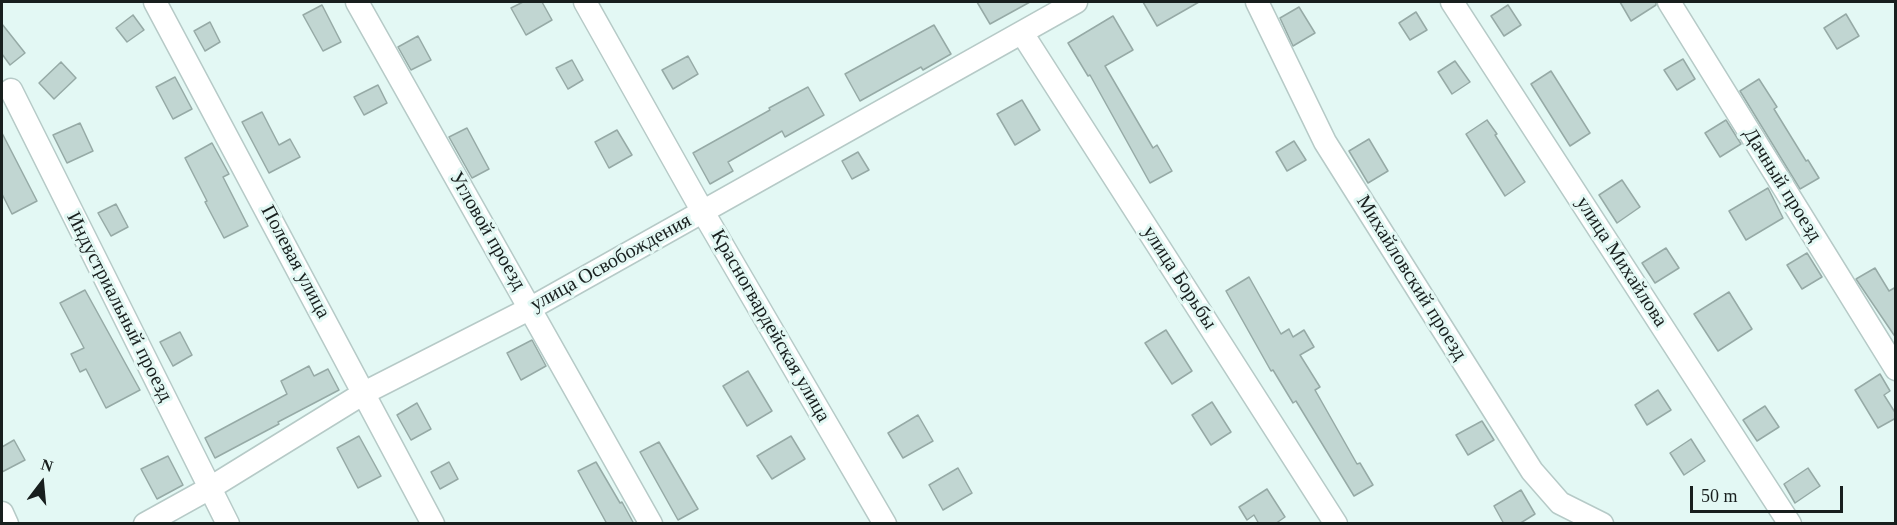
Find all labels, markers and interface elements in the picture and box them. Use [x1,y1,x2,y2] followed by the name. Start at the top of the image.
[1738,124,1826,246] street label: Дачный проезд
[444,168,530,294] street label: Угловой проезд
[1351,191,1471,365] street label: Михайловский проезд
[1570,192,1672,332] street label: улица Михайлова
[255,201,335,323] street label: Полевая улица
[61,208,177,406] street label: Индустриальный проезд
[526,209,696,317] street label: улица Освобождения
[1137,222,1221,334] street label: улица Борьбы
[705,225,835,427] street label: Красногвардейская улица
[12,453,72,513] north arrow
[39,455,55,475] text: N
[1693,474,1846,512] scale bar
[1701,486,1738,506] text: 50 m

